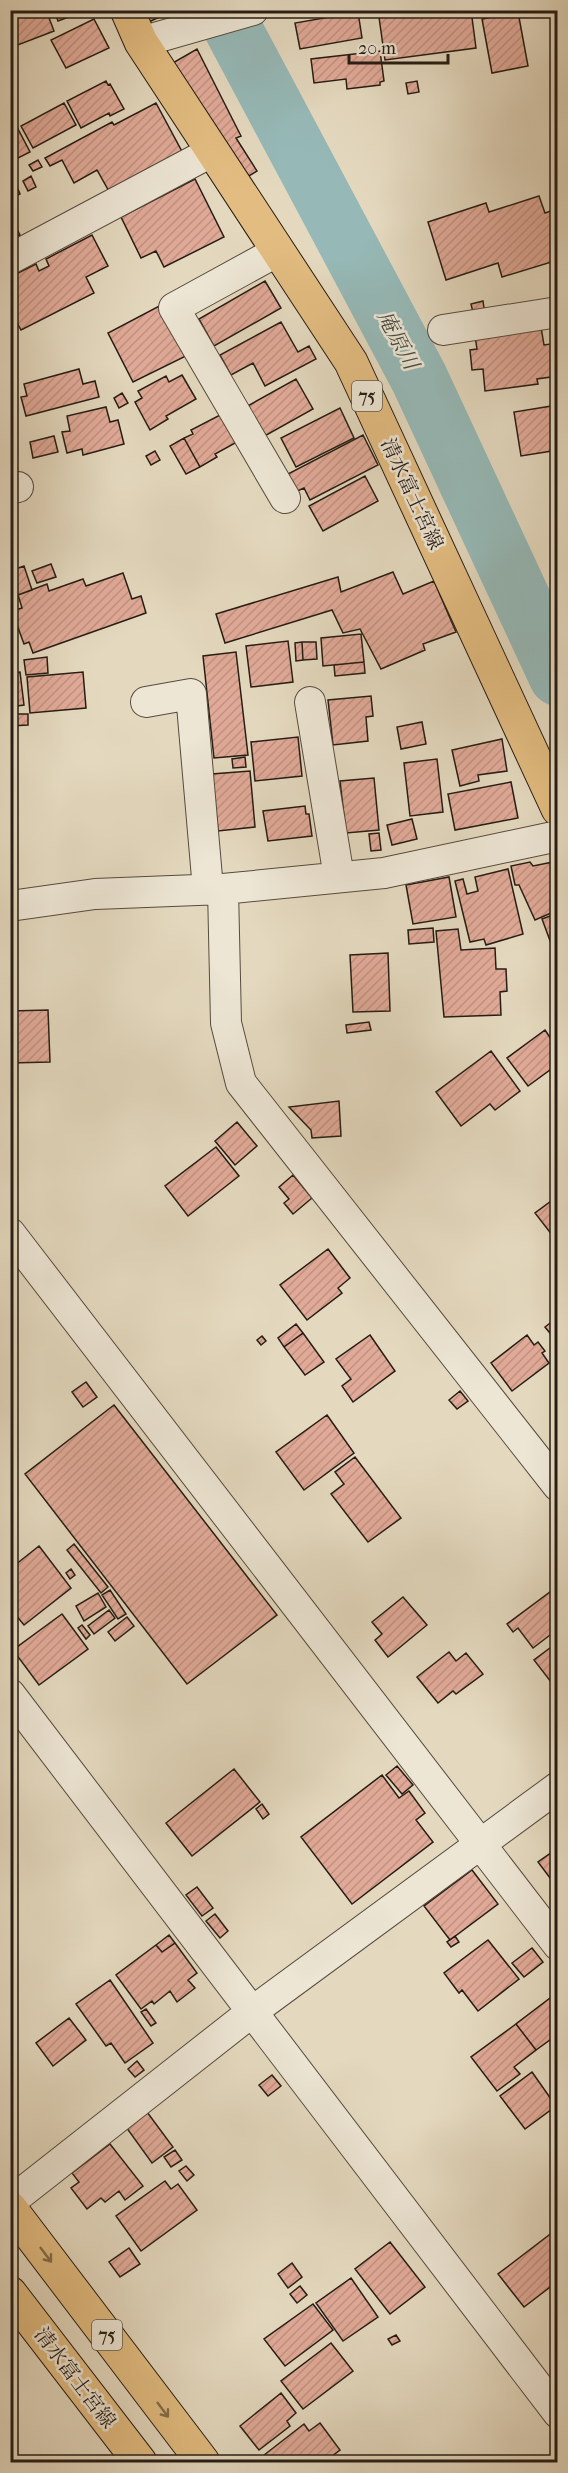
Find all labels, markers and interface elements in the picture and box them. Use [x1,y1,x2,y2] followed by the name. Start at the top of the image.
[349,27,448,65] scale bar
[358,38,396,59] text: 20 m
[373,307,424,375] water label: 庵原川
[352,381,382,411] road number: 75
[376,435,448,553] street label: 清水富士宮線
[39,2247,52,2263] one-way arrow
[92,2320,122,2350] road number: 75
[30,2323,120,2433] street label: 清水富士宮線
[157,2402,170,2418] one-way arrow

